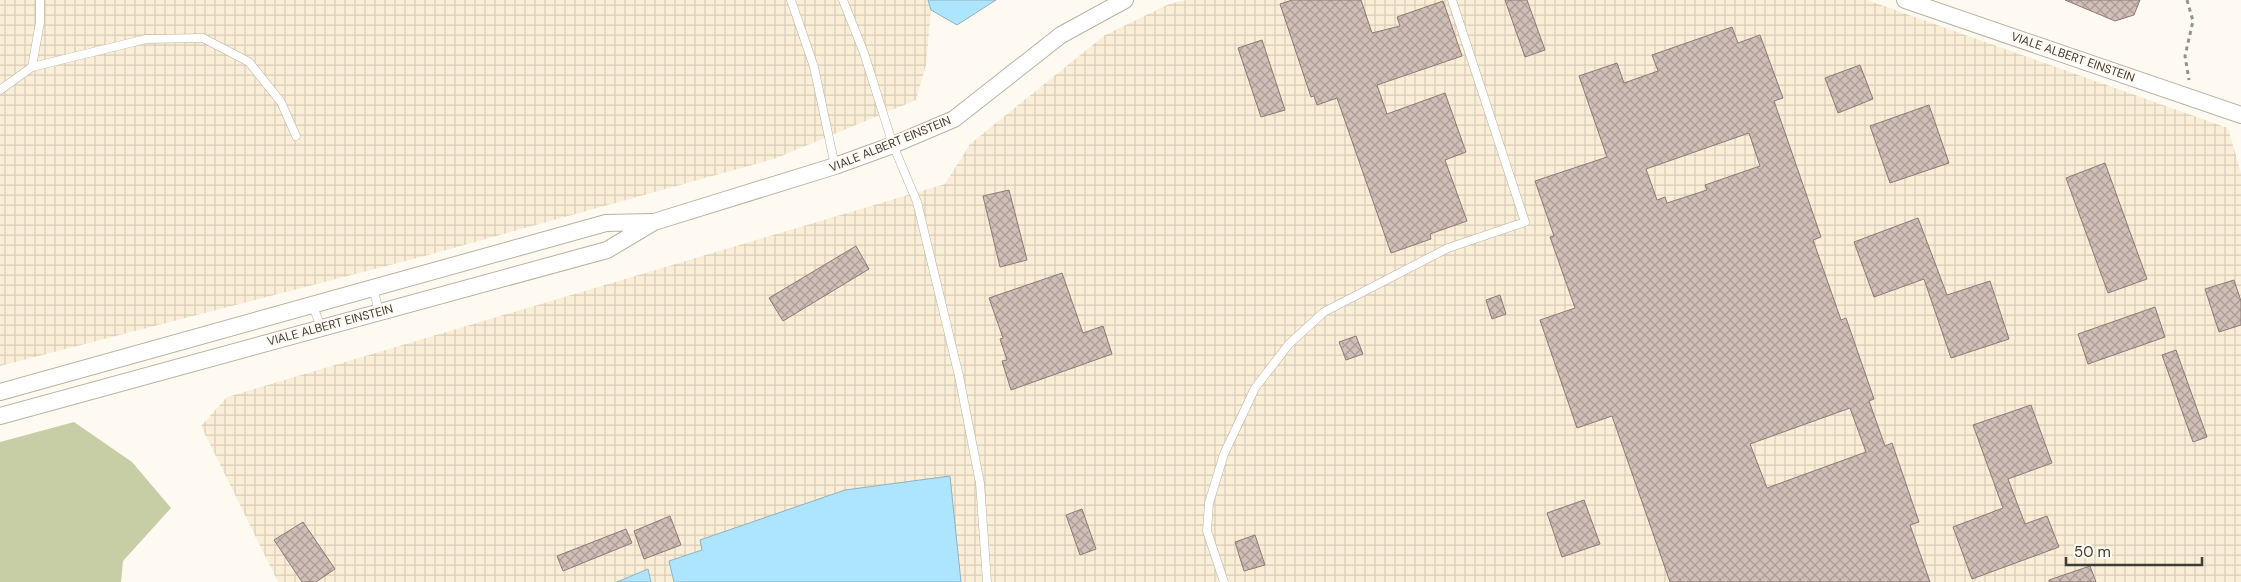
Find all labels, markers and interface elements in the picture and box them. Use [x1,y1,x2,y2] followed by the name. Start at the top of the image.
[2009,28,2137,86] street label: VIALE ALBERT EINSTEIN
[827,112,953,176] street label: VIALE ALBERT EINSTEIN
[265,300,395,350] street label: VIALE ALBERT EINSTEIN
[2066,534,2202,566] scale bar
[2074,542,2111,562] text: 50 m

